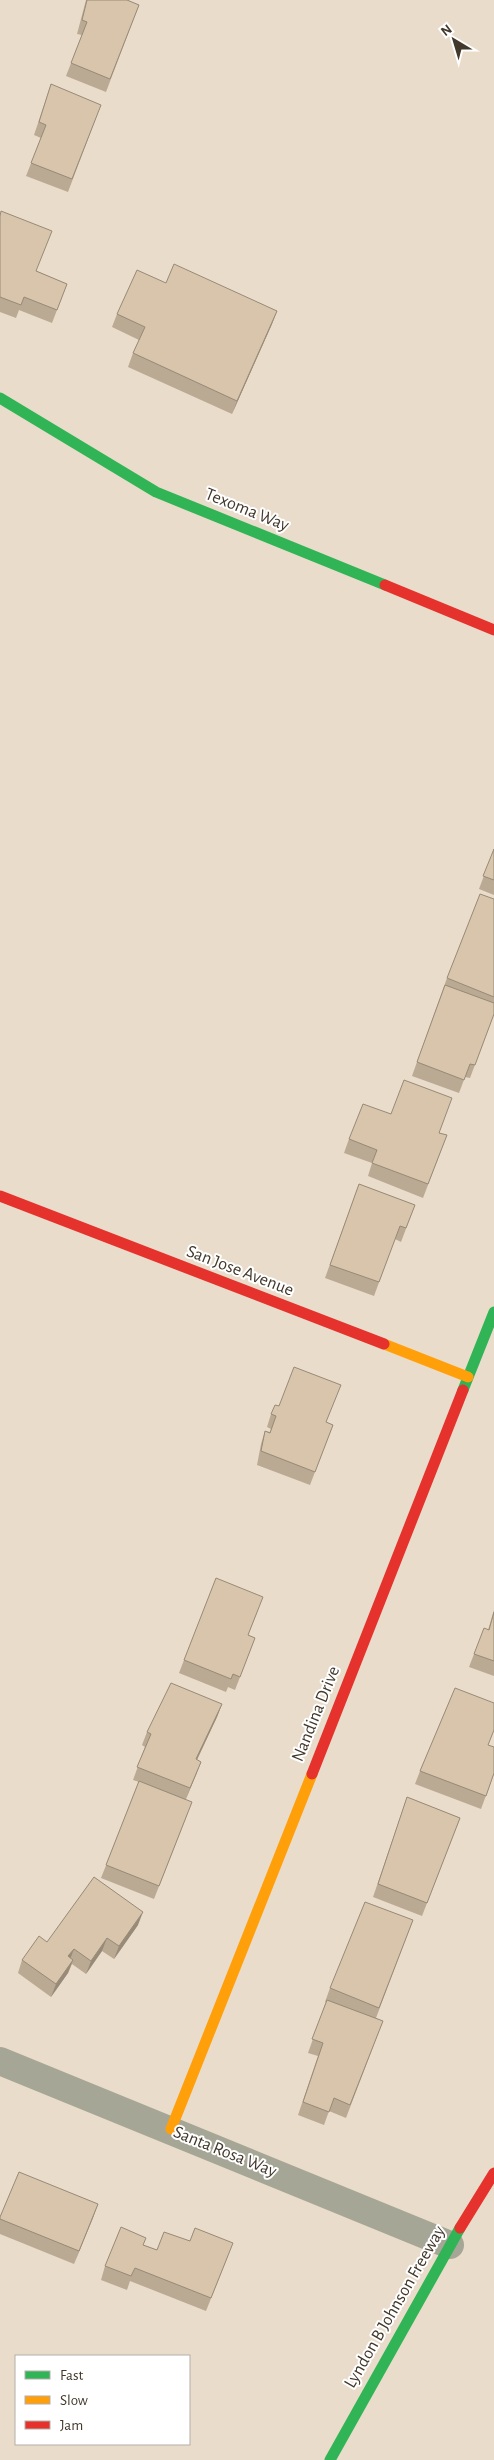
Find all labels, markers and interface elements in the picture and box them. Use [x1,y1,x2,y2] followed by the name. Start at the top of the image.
[429,15,479,65] north arrow
[438,22,455,39] text: N
[203,485,292,535] street label: Texoma Way
[184,1242,296,1300] street label: San Jose Avenue
[289,1664,343,1764] street label: Nandina Drive
[171,2123,279,2181] street label: Santa Rosa Way
[341,2222,449,2391] street label: Lyndon B Johnson Freeway
[15,2355,190,2445] legend
[60,2368,84,2383] text: Fast
[60,2393,88,2408] text: Slow
[60,2418,83,2433] text: Jam

